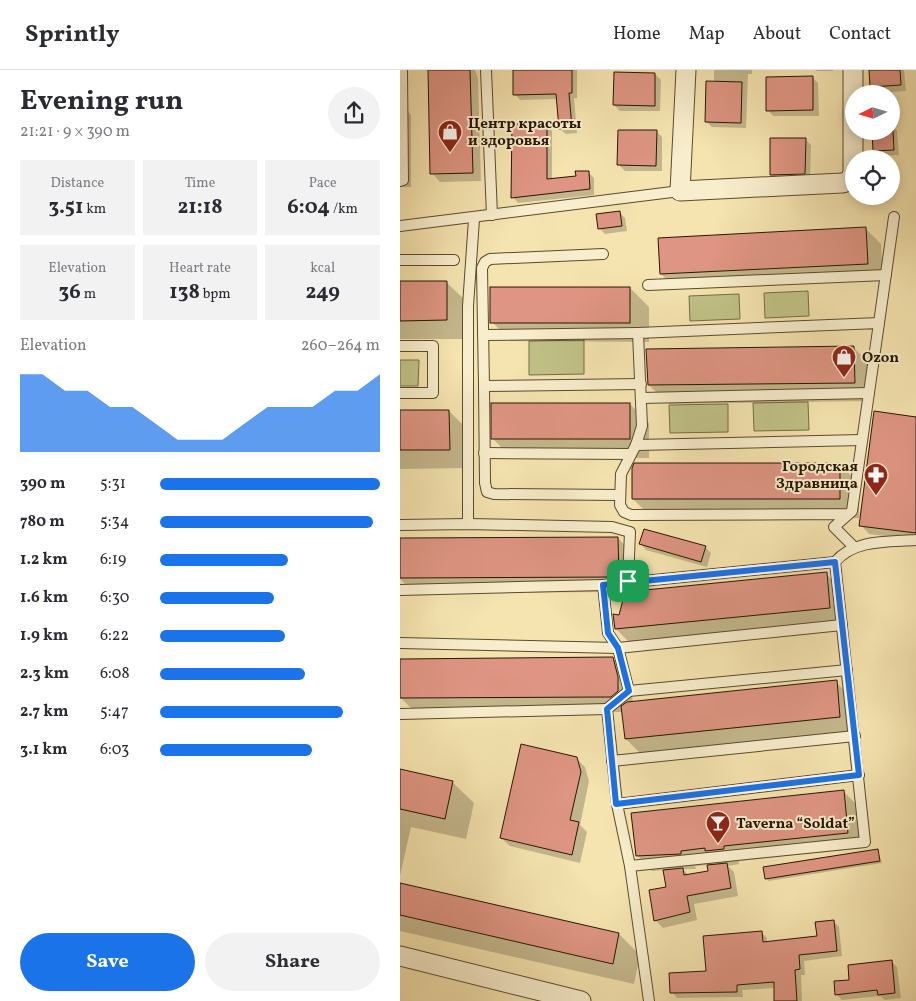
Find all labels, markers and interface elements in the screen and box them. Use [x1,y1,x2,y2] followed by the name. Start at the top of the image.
[25,18,120,52] text: Sprintly
[613,22,661,47] text: Home
[689,22,725,47] text: Map
[753,22,801,47] text: About
[829,22,891,47] text: Contact
[20,82,184,121] text: Evening run
[845,85,900,140] north arrow
[845,85,900,205] map controls
[328,87,380,139] button: share
[468,114,582,152] place label: Центр красоты и здоровья
[437,119,463,153] shop icon: Центр красоты и здоровья
[20,121,130,143] text: 21:21 · 9 × 390 m
[845,150,900,205] button: locate
[51,174,104,193] text: Distance
[185,174,215,193] text: Time
[309,174,337,193] text: Pace
[48,193,83,222] text: 3.51
[177,193,223,222] text: 21:18
[287,193,330,222] text: 6:04
[83,200,106,219] text: km
[330,200,358,219] text: /km
[48,259,106,278] text: Elevation
[169,259,231,278] text: Heart rate
[310,259,335,278] text: kcal
[59,278,81,307] text: 36
[169,278,200,307] text: 138
[305,278,340,307] text: 249
[81,285,96,304] text: m
[200,285,231,304] text: bpm
[20,335,87,357] text: Elevation
[301,335,380,357] text: 260–264 m
[831,344,857,378] shop icon: Ozon
[862,348,899,369] place label: Ozon
[776,457,858,495] place label: Городская Здравница
[863,462,889,496] pharmacy icon: Городская Здравница
[20,473,65,495] text: 390 m
[100,473,126,495] text: 5:31
[20,511,65,533] text: 780 m
[100,511,129,533] text: 5:34
[20,549,68,571] text: 1.2 km
[100,549,126,571] text: 6:19
[607,560,649,602] pin
[614,567,642,595] icon: arrive
[20,587,68,609] text: 1.6 km
[100,587,129,609] text: 6:30
[20,625,68,647] text: 1.9 km
[100,625,129,647] text: 6:22
[20,663,69,685] text: 2.3 km
[100,663,130,685] text: 6:08
[20,701,68,723] text: 2.7 km
[100,701,129,723] text: 5:47
[20,739,68,761] text: 3.1 km
[100,739,129,761] text: 6:03
[705,810,731,844] bar icon: Taverna “Soldat”
[736,814,855,835] place label: Taverna “Soldat”
[20,933,195,991] button: Save
[205,933,380,991] button: Share

